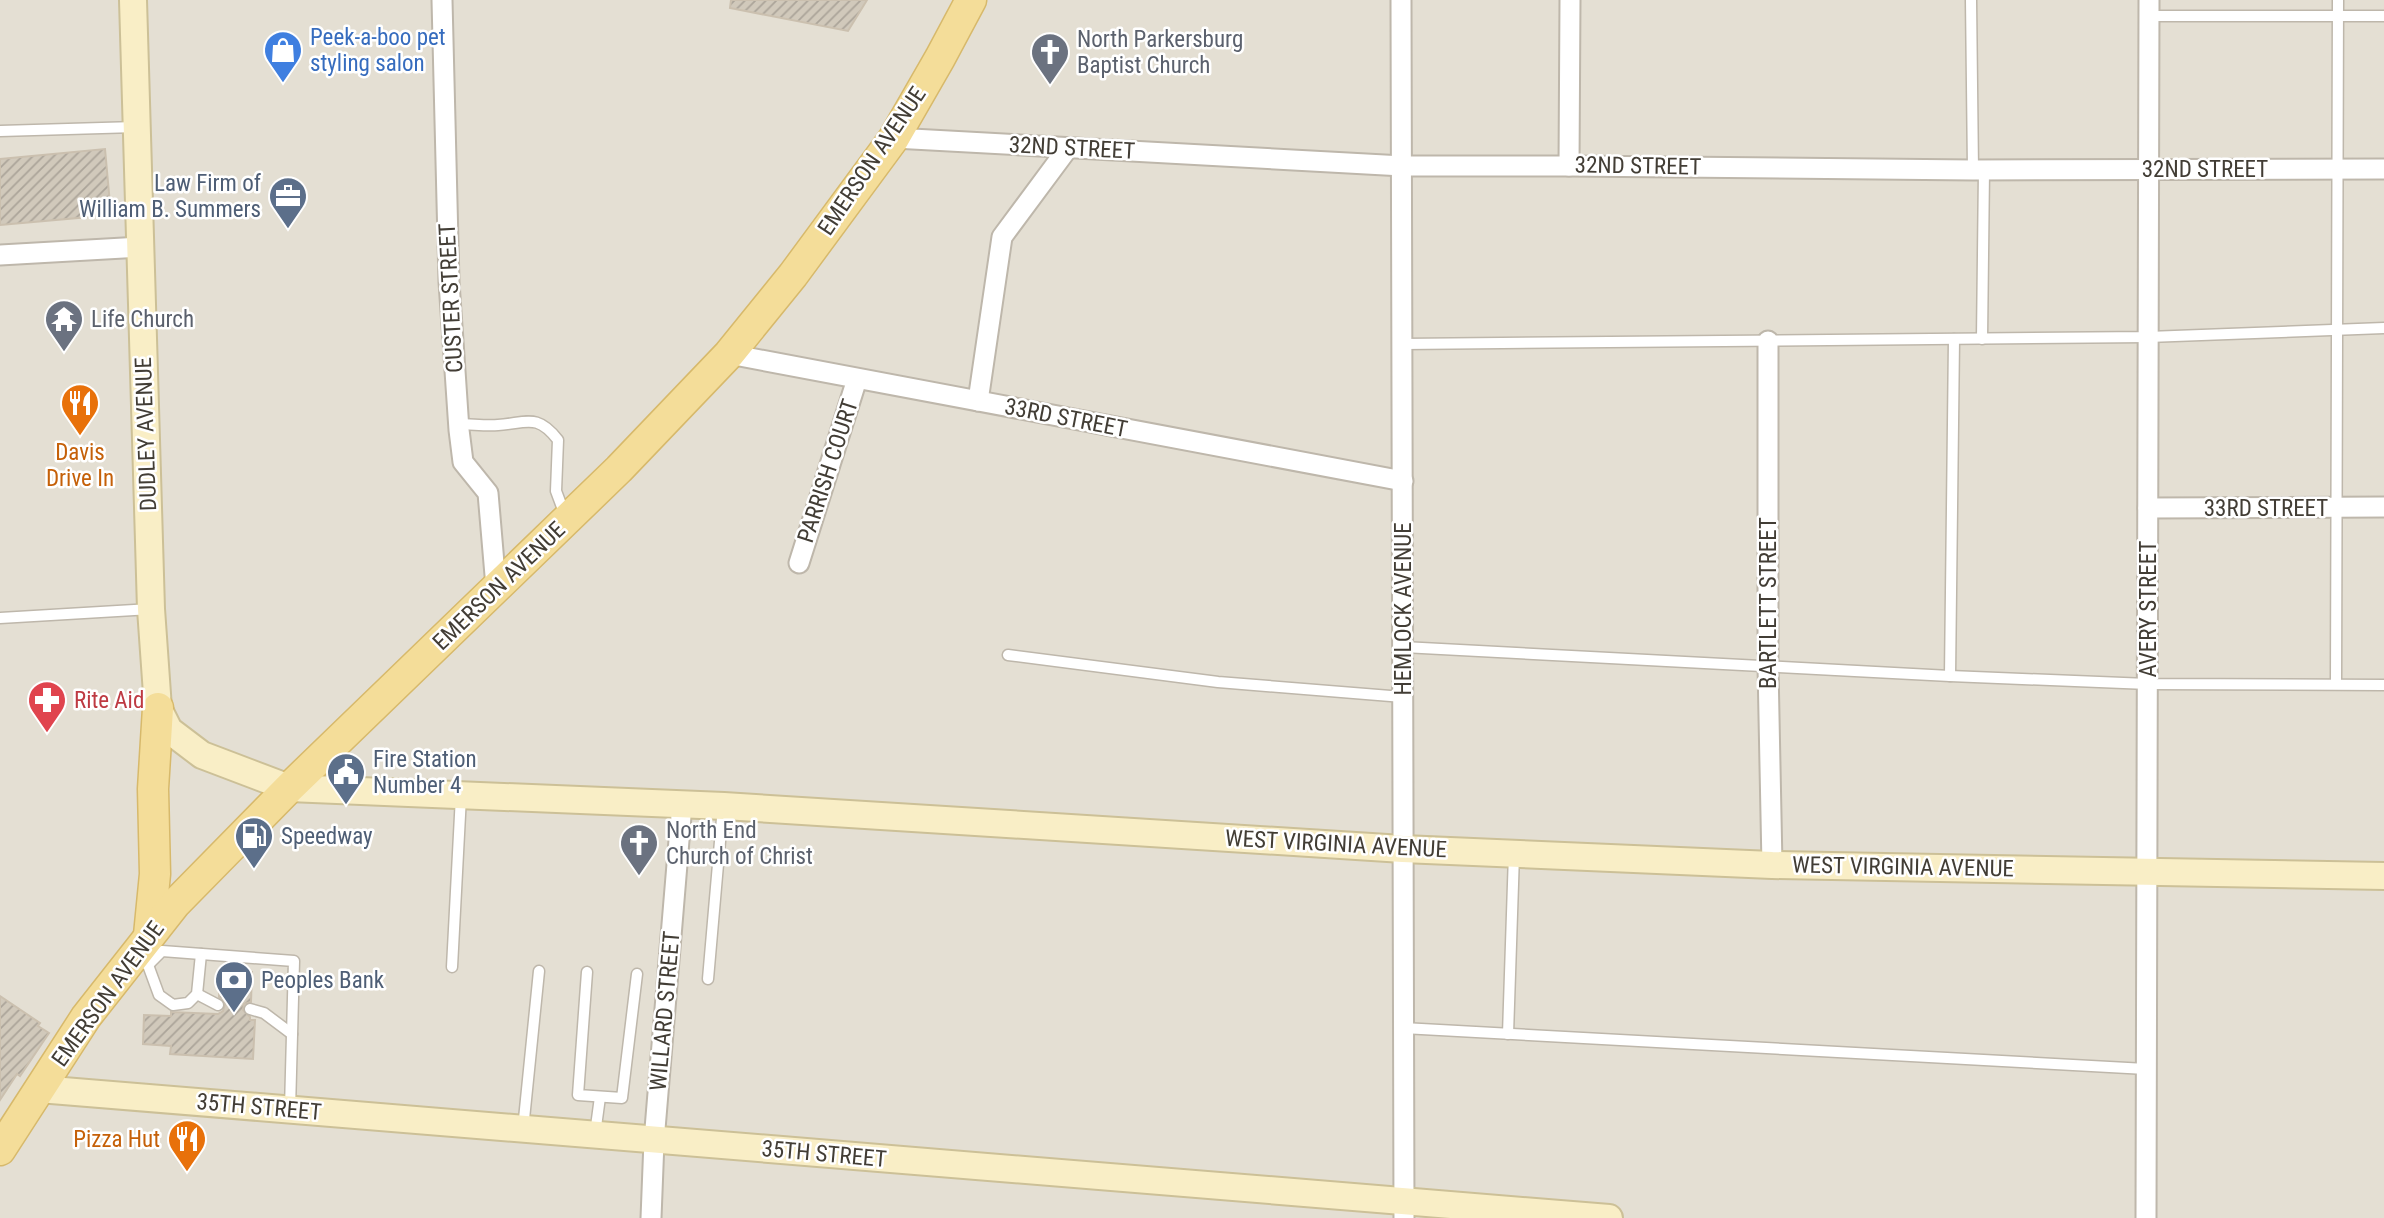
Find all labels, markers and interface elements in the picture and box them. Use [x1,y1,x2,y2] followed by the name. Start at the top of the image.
[310,24,446,77] place label: Peek-a-boo pet styling salon
[1077,26,1243,79] place label: North Parkersburg Baptist Church
[262,29,304,84] shop icon: Peek-a-boo pet styling salon
[1029,31,1071,86] church icon: North Parkersburg Baptist Church
[812,82,932,240] street label: EMERSON AVENUE
[1008,131,1136,165] street label: 32ND STREET
[1575,151,1702,181] street label: 32ND STREET
[2142,156,2268,183] street label: 32ND STREET
[79,170,262,223] place label: Law Firm of William B. Summers
[267,175,309,230] office icon: Law Firm of William B. Summers
[434,222,468,374] street label: CUSTER STREET
[43,298,85,353] temple icon: Life Church
[91,306,194,333] place label: Life Church
[130,357,162,511] street label: DUDLEY AVENUE
[59,382,101,437] restaurant icon: Davis Drive In
[1002,393,1130,443] street label: 33RD STREET
[792,396,864,546] street label: PARRISH COURT
[46,439,114,492] place label: Davis Drive In
[2204,495,2328,522] street label: 33RD STREET
[427,516,571,656] street label: EMERSON AVENUE
[1755,517,1782,689] street label: BARTLETT STREET
[1390,522,1417,696] street label: HEMLOCK AVENUE
[2135,541,2162,677] street label: AVERY STREET
[26,679,68,734] pharmacy icon: Rite Aid
[74,687,144,714] place label: Rite Aid
[373,746,477,799] place label: Fire Station Number 4
[325,751,367,806] public building icon: Fire Station Number 4
[233,815,275,870] fuel station icon: Speedway
[666,817,813,870] place label: North End Church of Christ
[618,822,660,877] church icon: North End Church of Christ
[281,823,373,850] place label: Speedway
[1225,825,1447,863] street label: WEST VIRGINIA AVENUE
[1792,852,2014,882] street label: WEST VIRGINIA AVENUE
[46,916,170,1072] street label: EMERSON AVENUE
[645,930,685,1092] street label: WILLARD STREET
[213,959,255,1014] bank icon: Peoples Bank
[261,967,385,994] place label: Peoples Bank
[195,1088,323,1126] street label: 35TH STREET
[166,1118,208,1173] restaurant icon: Pizza Hut
[73,1126,160,1153] place label: Pizza Hut
[760,1135,888,1173] street label: 35TH STREET

